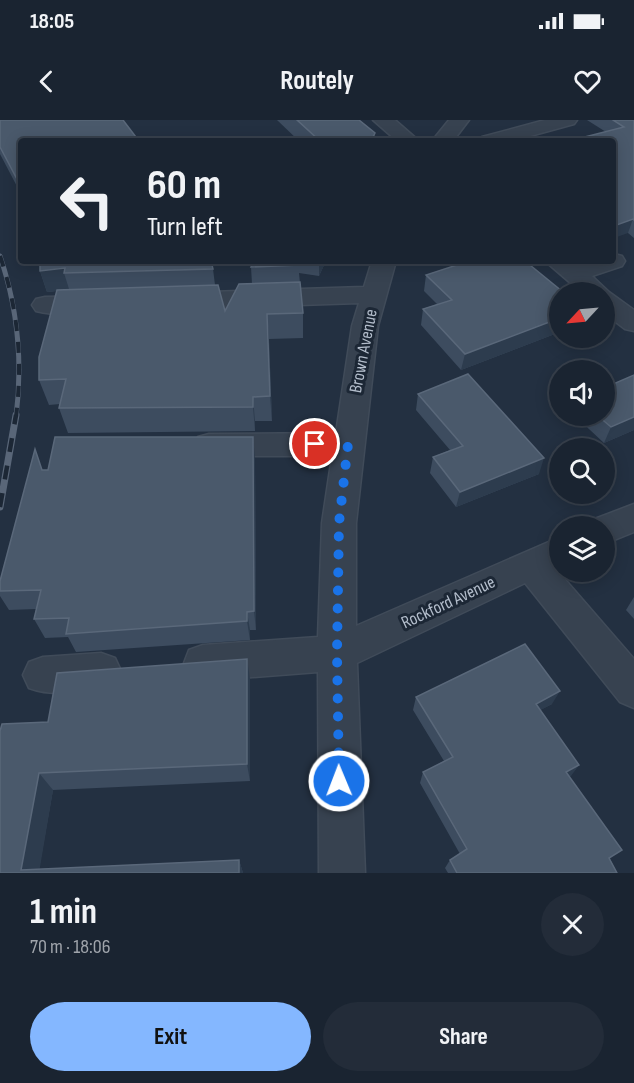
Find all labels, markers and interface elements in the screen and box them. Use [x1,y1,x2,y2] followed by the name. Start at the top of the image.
[30,8,74,35] text: 18:05
[30,65,63,98] icon: back
[280,65,354,97] text: Routely
[571,65,604,98] icon: heart
[147,160,221,211] text: 60 m
[48,162,126,240] icon: left
[147,211,223,243] text: Turn left
[549,282,615,348] north arrow
[549,282,615,582] map controls
[345,307,382,395] street label: Brown Avenue
[549,360,615,426] button: sound
[289,418,340,469] pin
[298,427,331,460] icon: arrive
[549,438,615,504] button: search
[549,516,615,582] button: layers
[398,572,499,633] street label: Rockford Avenue
[307,749,371,813] position arrow
[30,891,97,934] text: 1 min
[541,893,604,956] button: close
[30,935,110,959] text: 70 m · 18:06
[30,1002,311,1071] button: Exit
[323,1002,604,1071] button: Share

